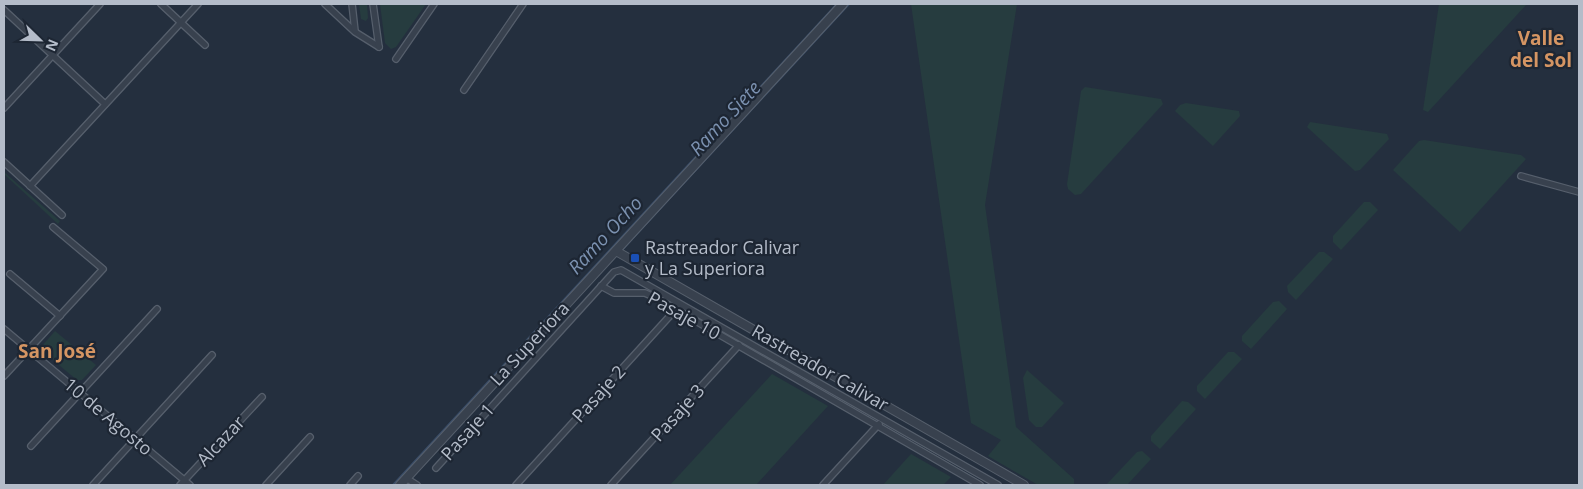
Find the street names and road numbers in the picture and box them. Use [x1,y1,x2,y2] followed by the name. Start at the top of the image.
[644,285,725,345] street label: Pasaje 10
[484,296,574,390] street label: La Superiora
[748,318,894,416] street label: Rastreador Calivar
[566,360,630,427] street label: Pasaje 2
[59,372,158,460] street label: 10 de Agosto
[645,379,709,446] street label: Pasaje 3
[435,398,499,465] street label: Pasaje 1
[191,410,250,471] street label: Alcazar

